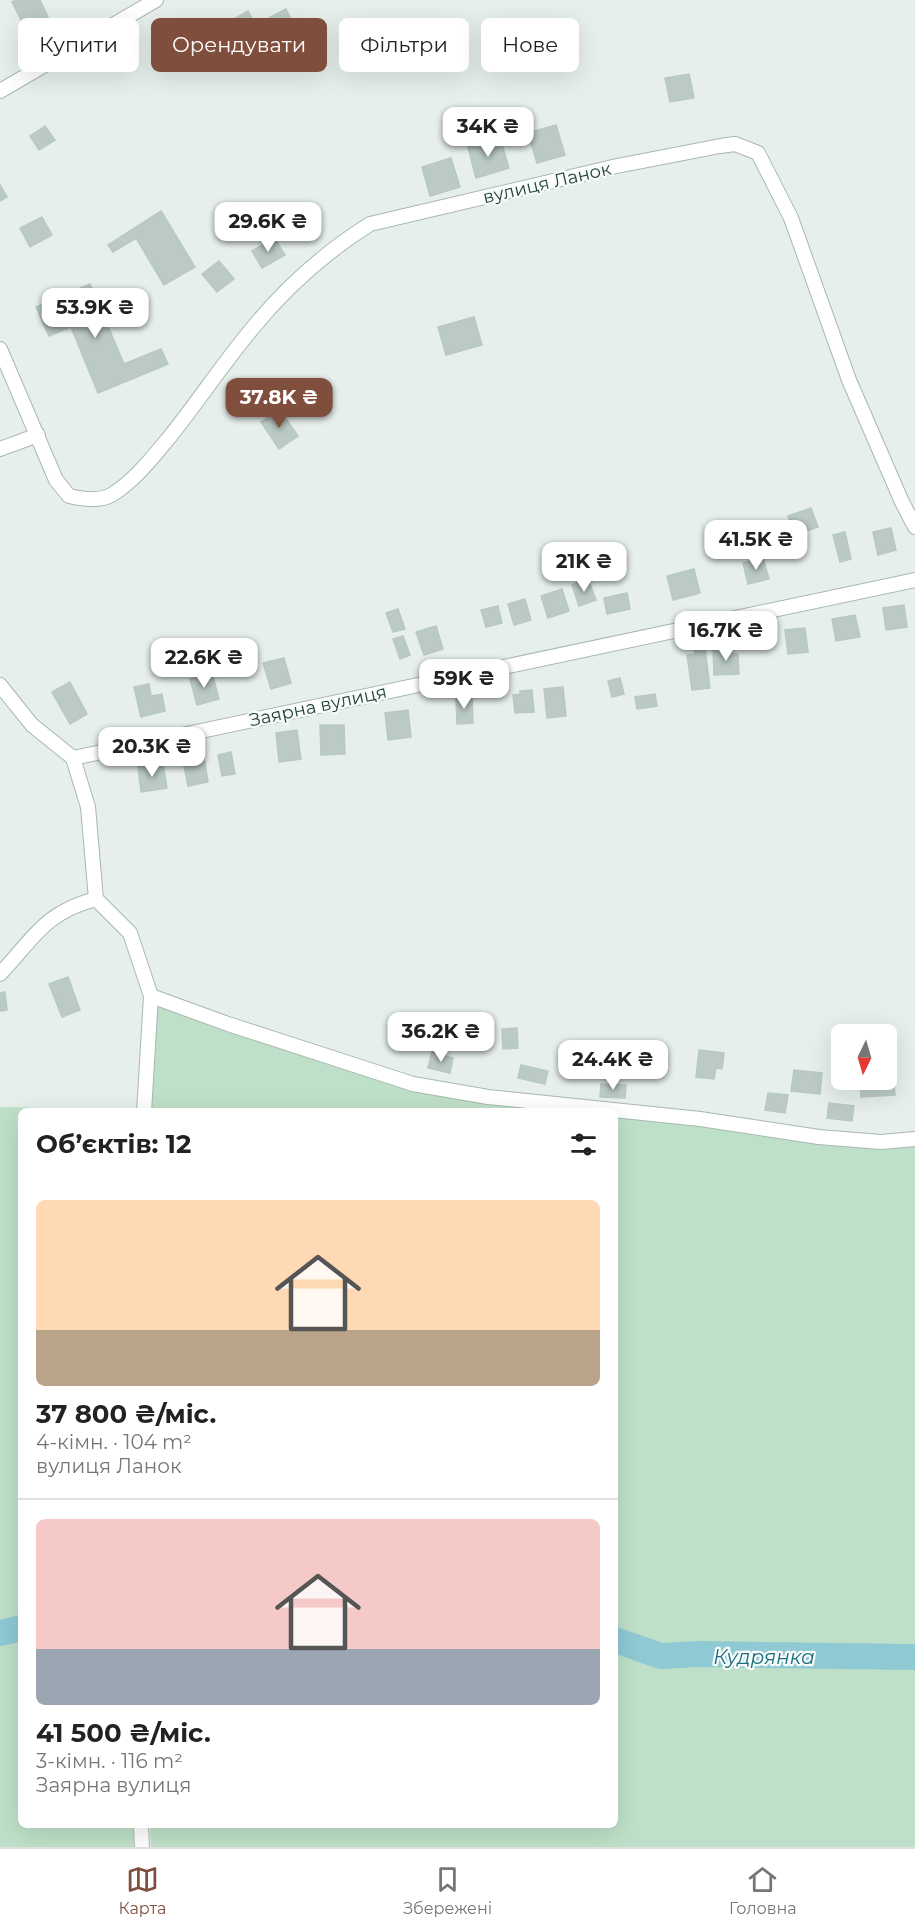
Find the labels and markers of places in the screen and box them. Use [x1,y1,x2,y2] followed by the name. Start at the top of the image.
[446,107,530,158] pin: 34K ₴
[213,202,323,253] pin: 29.6K ₴
[40,288,150,339] pin: 53.9K ₴
[224,378,334,429] pin: 37.8K ₴
[701,520,811,571] pin: 41.5K ₴
[542,542,626,593] pin: 21K ₴
[671,611,781,662] pin: 16.7K ₴
[149,638,259,689] pin: 22.6K ₴
[422,659,506,710] pin: 59K ₴
[97,727,207,778] pin: 20.3K ₴
[386,1012,496,1063] pin: 36.2K ₴
[558,1040,668,1091] pin: 24.4K ₴

